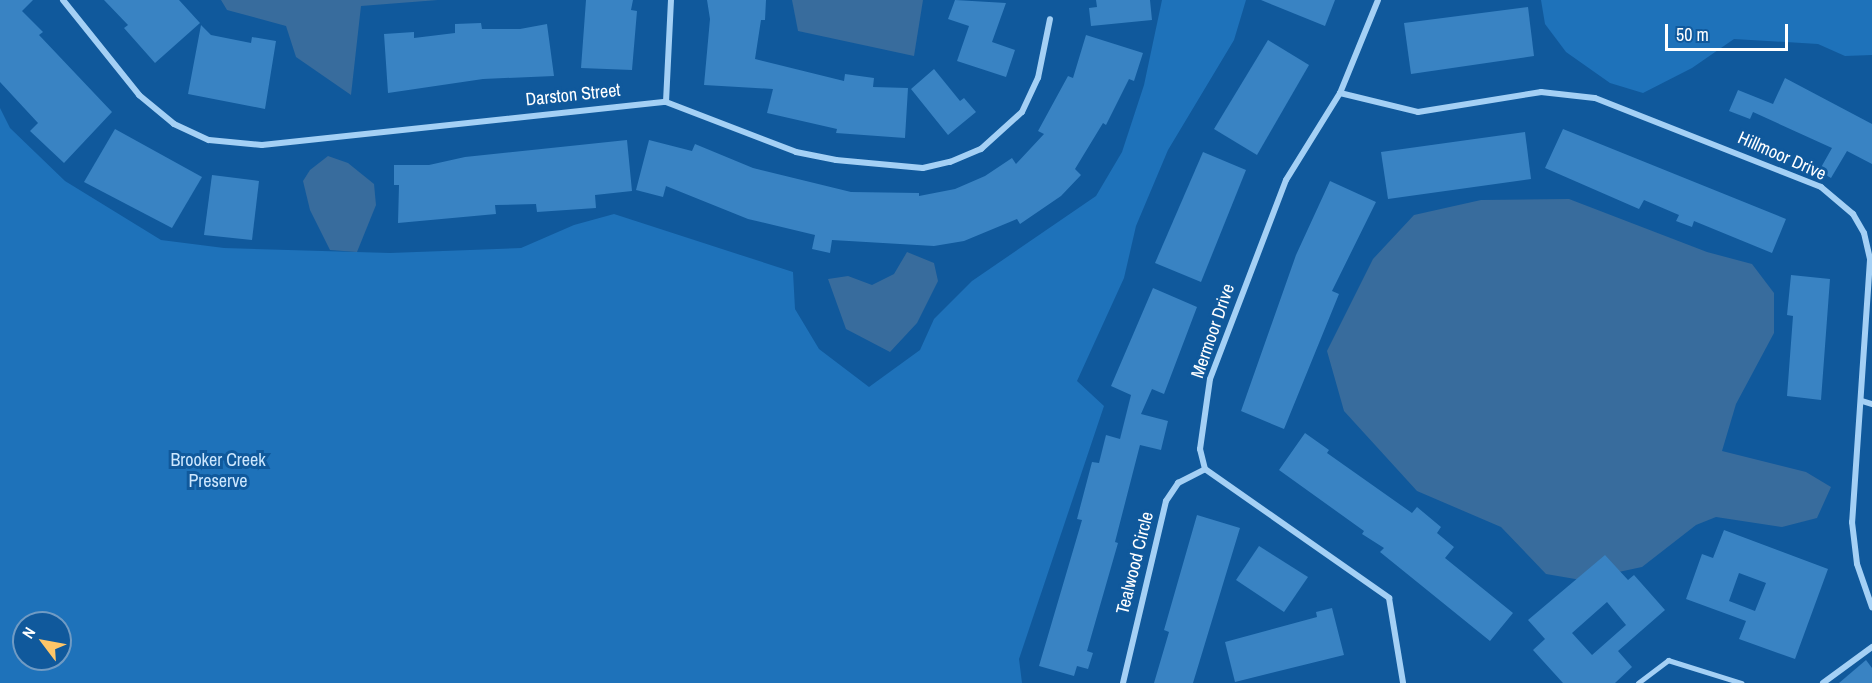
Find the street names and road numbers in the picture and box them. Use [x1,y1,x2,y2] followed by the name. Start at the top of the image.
[525,79,621,111] street label: Darston Street
[1735,127,1829,185] street label: Hillmoor Drive
[1187,281,1239,381] street label: Mermoor Drive
[1112,509,1158,617] street label: Tealwood Circle

